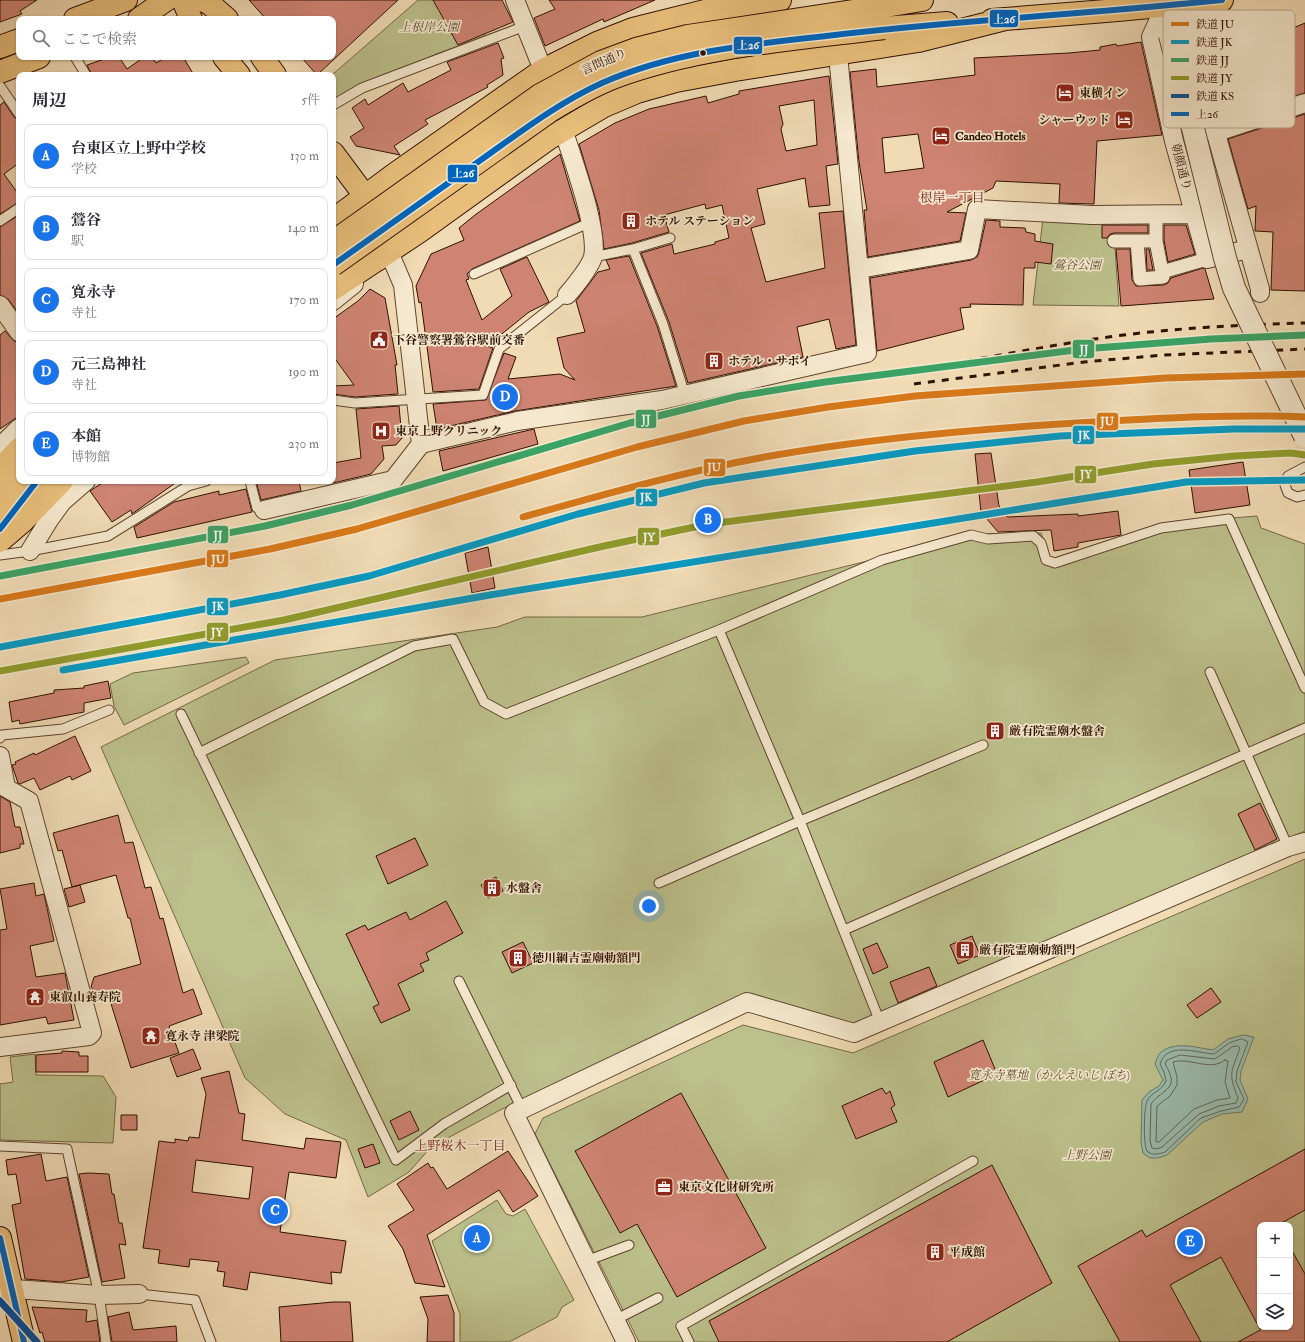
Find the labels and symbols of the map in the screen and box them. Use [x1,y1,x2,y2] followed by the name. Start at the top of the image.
[989,9,1019,28] line badge: 上26
[1163,10,1295,128] legend
[993,13,1017,26] text: 上26
[1196,18,1235,32] text: 鉄道 JU
[399,20,461,35] park label: 上根岸公園
[733,36,763,55] line badge: 上26
[1196,36,1233,50] text: 鉄道 JK
[737,39,761,52] text: 上26
[579,45,629,79] street label: 言問通り
[698,48,708,58] unlabelled marker
[1196,54,1230,68] text: 鉄道 JJ
[1196,72,1233,86] text: 鉄道 JY
[1054,82,1076,104] hotel icon: 東横イン
[1079,86,1127,101] place label: 東横イン
[1196,90,1234,103] text: 鉄道 KS
[1196,108,1220,121] text: 上26
[1113,109,1135,131] hotel icon: シャーウッド
[1038,113,1110,128] place label: シャーウッド
[930,125,952,147] hotel icon: Candeo Hotels
[955,129,1026,144] place label: Candeo Hotels
[1168,142,1194,192] street label: 朝顔通り
[447,164,478,183] line badge: 上26
[452,167,476,180] text: 上26
[919,190,985,206] district label: 根岸一丁目
[620,210,642,232] building icon: ホテル ステーション
[645,214,754,229] place label: ホテル ステーション
[1053,258,1103,273] park label: 鶯谷公園
[368,329,390,351] public building icon: 下谷警察署鶯谷駅前交番
[393,333,525,348] place label: 下谷警察署鶯谷駅前交番
[1072,339,1095,359] line badge: JJ
[1079,343,1089,357] text: JJ
[703,350,725,372] building icon: ホテル・サボイ
[728,354,811,369] place label: ホテル・サボイ
[492,382,518,412] pin: D
[635,409,657,429] line badge: JJ
[1096,412,1119,431] line badge: JU
[641,413,651,427] text: JJ
[1099,415,1115,429] text: JU
[370,420,392,442] hospital icon: 東京上野クリニック
[395,424,502,439] place label: 東京上野クリニック
[1072,425,1095,445] line badge: JK
[1077,429,1091,443] text: JK
[703,458,726,477] line badge: JU
[706,461,722,475] text: JU
[1074,465,1097,484] line badge: JY
[1079,468,1093,482] text: JY
[635,488,658,507] line badge: JK
[639,491,653,505] text: JK
[695,505,721,535] pin: B
[207,525,229,544] line badge: JJ
[637,527,660,546] line badge: JY
[213,529,223,543] text: JJ
[642,531,656,545] text: JY
[206,549,229,568] line badge: JU
[210,553,226,567] text: JU
[206,597,229,616] line badge: JK
[211,600,225,614] text: JK
[206,622,229,642] line badge: JY
[210,626,224,640] text: JY
[984,720,1006,742] building icon: 厳有院霊廟水盤舎
[1009,724,1105,739] place label: 厳有院霊廟水盤舎
[481,877,503,899] building icon: 水盤舎
[506,881,542,896] place label: 水盤舎
[639,896,659,916] your location
[954,939,976,961] building icon: 厳有院霊廟勅額門
[979,943,1075,958] place label: 厳有院霊廟勅額門
[507,947,529,969] building icon: 徳川綱吉霊廟勅額門
[532,951,640,966] place label: 徳川綱吉霊廟勅額門
[24,986,46,1008] temple icon: 東叡山養寿院
[49,990,121,1005] place label: 東叡山養寿院
[140,1025,162,1047] temple icon: 寛永寺 津梁院
[165,1029,240,1044] place label: 寛永寺 津梁院
[968,1068,1130,1083] park label: 寛永寺墓地（かんえいじ ぼち)
[414,1138,506,1154] district label: 上野桜木一丁目
[1063,1148,1113,1163] park label: 上野公園
[653,1176,675,1198] office icon: 東京文化財研究所
[678,1180,774,1195] place label: 東京文化財研究所
[262,1196,288,1226] pin: C
[464,1223,490,1253] pin: A
[1177,1227,1203,1257] pin: E
[924,1241,946,1263] building icon: 平成館
[949,1245,985,1260] place label: 平成館

